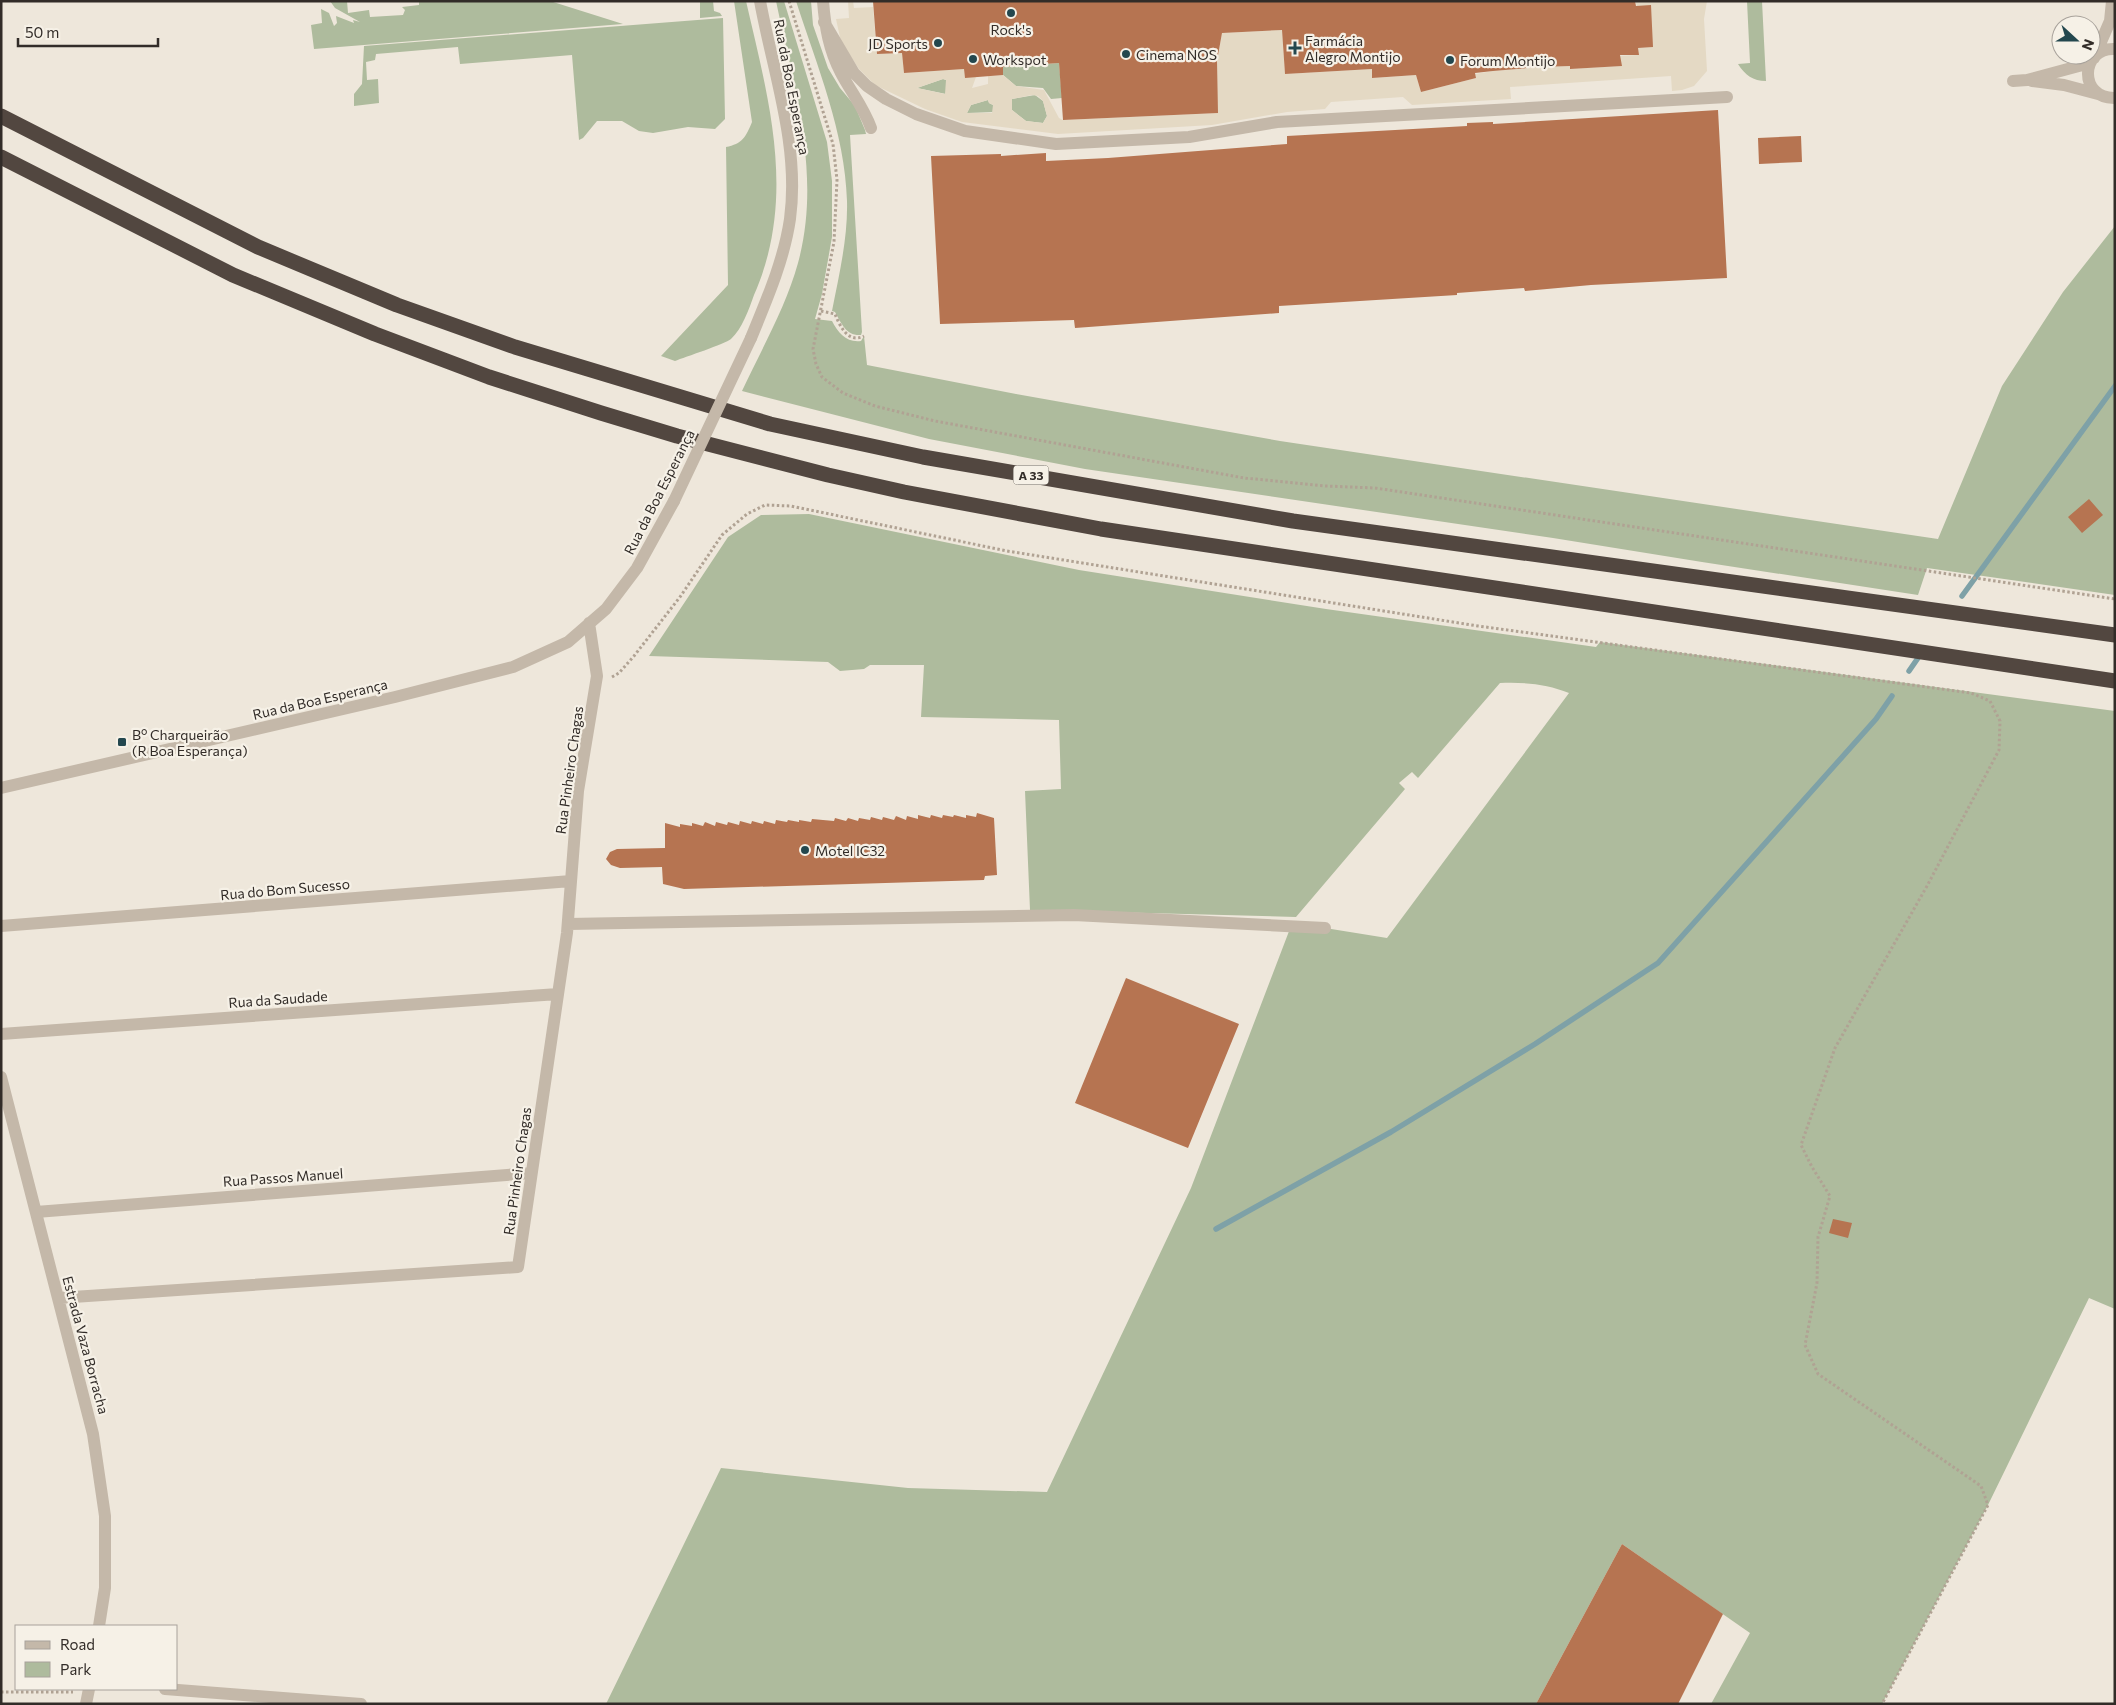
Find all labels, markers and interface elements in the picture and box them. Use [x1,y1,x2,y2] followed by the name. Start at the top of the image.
[1005,7,1017,19] marker: Rock's
[18,15,158,47] scale bar
[2051,15,2101,65] north arrow
[770,18,814,156] street label: Rua da Boa Esperança
[991,21,1032,38] place label: Rock's
[25,23,59,41] text: 50 m
[1305,32,1401,65] place label: Farmácia Alegro Montijo
[868,35,928,52] place label: JD Sports
[932,37,944,49] marker: JD Sports
[2079,37,2098,53] text: N
[1289,42,1301,54] marker: Farmácia Alegro Montijo
[1136,46,1217,63] place label: Cinema NOS
[1120,48,1132,60] marker: Cinema NOS
[983,51,1047,68] place label: Workspot
[1460,52,1555,69] place label: Forum Montijo
[967,53,979,65] marker: Workspot
[1444,54,1456,66] marker: Forum Montijo
[620,427,698,557] street label: Rua da Boa Esperança
[1014,466,1048,484] road number: A 33
[251,675,389,723] street label: Rua da Boa Esperança
[552,705,586,835] street label: Rua Pinheiro Chagas
[132,726,248,759] place label: Bº Charqueirão (R Boa Esperança)
[116,736,128,748] marker: Bº Charqueirão (R Boa Esperança)
[815,842,885,859] place label: Motel IC32
[799,844,811,856] marker: Motel IC32
[220,875,350,903] street label: Rua do Bom Sucesso
[228,987,328,1011] street label: Rua da Saudade
[500,1106,534,1236] street label: Rua Pinheiro Chagas
[222,1164,344,1190] street label: Rua Passos Manuel
[59,1274,113,1416] street label: Estrada Vaza Borracha
[15,1625,178,1690] legend
[60,1635,95,1653] text: Road
[60,1660,91,1678] text: Park

